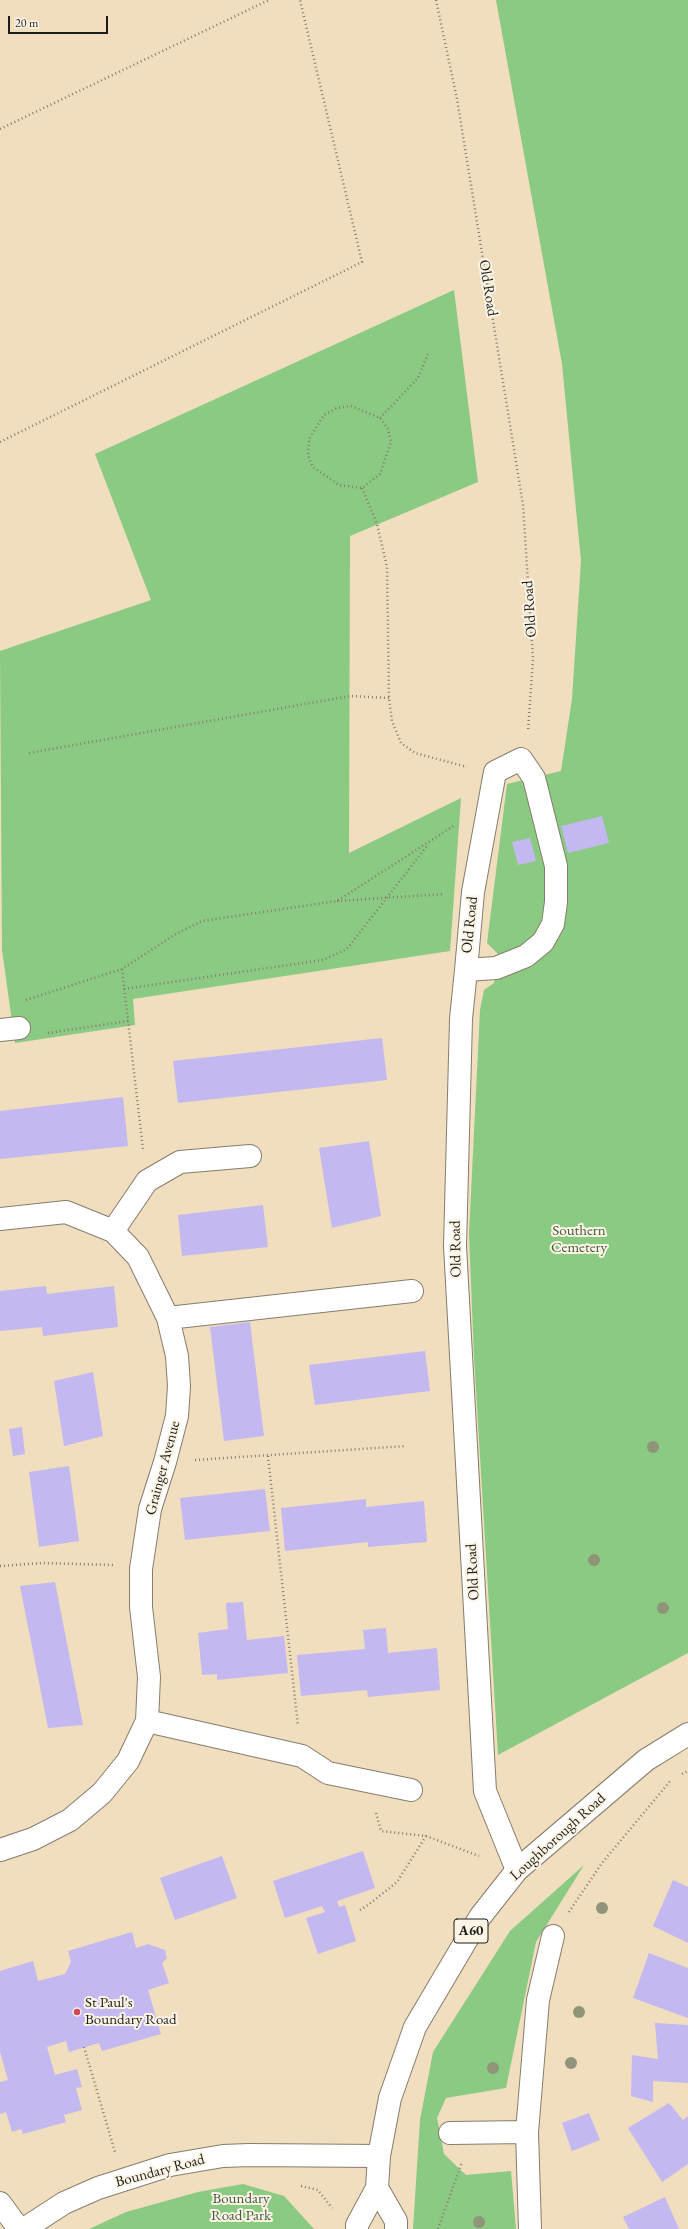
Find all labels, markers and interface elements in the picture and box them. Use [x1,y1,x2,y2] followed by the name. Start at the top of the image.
[10,8,110,34] scale bar
[15,15,38,31] text: 20 m
[475,258,501,318] street label: Old Road
[519,580,541,638] street label: Old Road
[458,896,482,954] street label: Old Road
[447,1220,465,1278] street label: Old Road
[551,1222,607,1257] park label: Southern Cemetery
[142,1419,184,1517] street label: Grainger Avenue
[463,1543,483,1601] street label: Old Road
[506,1789,610,1885] street label: Loughborough Road
[454,1919,488,1943] road number: A60
[85,1994,177,2029] place label: St Paul's Boundary Road
[72,2007,82,2017] marker: St Paul's Boundary Road
[113,2150,207,2192] street label: Boundary Road
[211,2190,271,2225] park label: Boundary Road Park

